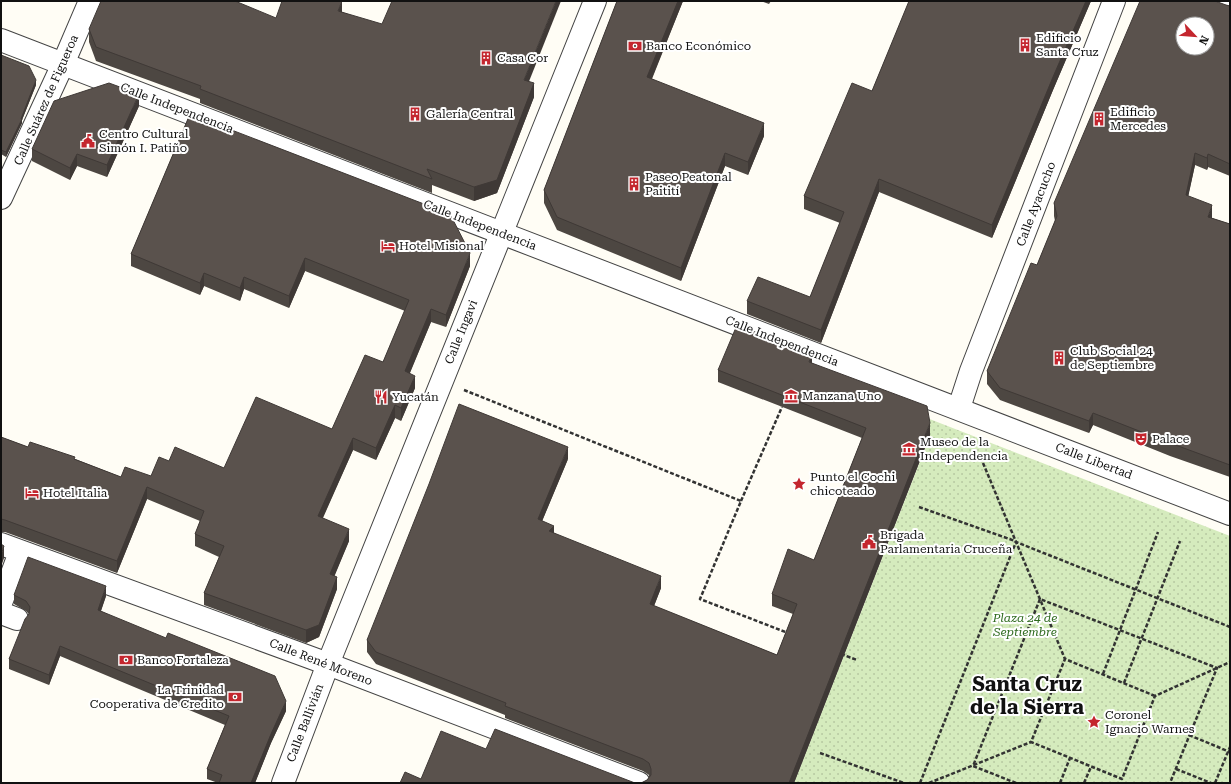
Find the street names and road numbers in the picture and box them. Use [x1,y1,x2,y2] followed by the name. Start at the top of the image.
[11,32,81,167] street label: Calle Suárez de Figueroa
[119,80,236,136] street label: Calle Independencia
[1013,160,1059,248] street label: Calle Ayacucho
[422,197,539,253] street label: Calle Independencia
[442,298,480,366] street label: Calle Ingavi
[724,313,841,369] street label: Calle Independencia
[1054,440,1135,482] street label: Calle Libertad
[267,636,375,688] street label: Calle René Moreno
[284,682,326,764] street label: Calle Ballivián

